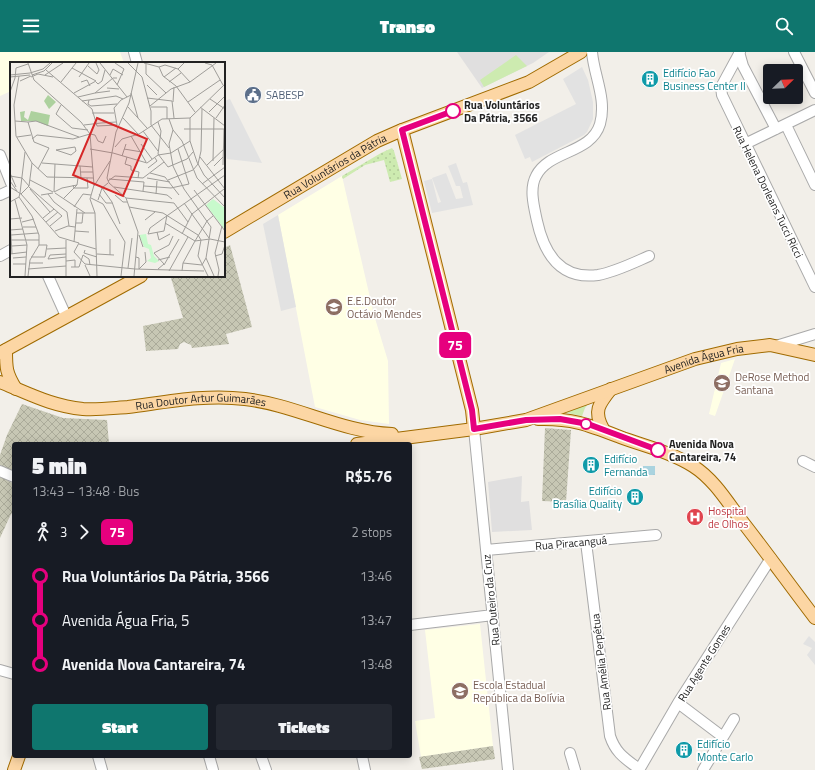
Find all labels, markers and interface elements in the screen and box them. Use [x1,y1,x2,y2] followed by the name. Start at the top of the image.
[380,13,435,40] text: Transo
[20,15,42,37] icon: menu
[773,15,795,37] icon: search
[10,62,225,277] inset map
[763,64,803,104] north arrow
[763,64,803,104] map controls
[663,65,746,94] place label: Edifício Fao Business Center II
[640,69,660,89] building icon: Edifício Fao Business Center II
[243,85,263,105] public building icon: SABESP
[266,87,304,103] place label: SABESP
[464,97,540,126] place label: Rua Voluntários Da Pátria, 3566
[445,103,461,119] marker: Rua Voluntários Da Pátria, 3566
[729,123,807,261] street label: Rua Helena Dorleans Tucci Ricci
[280,130,389,203] street label: Rua Voluntários da Pátria
[347,293,421,322] place label: E.E.Doutor Octávio Mendes
[324,297,344,317] school or university icon: E.E.Doutor Octávio Mendes
[437,332,473,358] line badge: 75
[447,334,463,355] text: 75
[662,340,745,378] street label: Avenida Água Fria
[735,369,810,398] place label: DeRose Method Santana
[712,373,732,393] school or university icon: DeRose Method Santana
[134,389,268,414] street label: Rua Doutor Artur Guimarães
[580,418,592,430] unlabelled marker
[669,436,736,465] place label: Avenida Nova Cantareira, 74
[650,442,666,458] marker: Avenida Nova Cantareira, 74
[32,449,87,483] text: 5 min
[604,451,648,480] place label: Edifício Fernanda
[581,455,601,475] building icon: Edifício Fernanda
[345,465,392,488] text: R$5.76
[32,481,139,501] text: 13:43 – 13:48 · Bus
[553,483,623,512] place label: Edifício Brasília Quality
[625,487,645,507] building icon: Edifício Brasília Quality
[708,503,748,532] place label: Hospital de Olhos
[685,507,705,527] hospital icon: Hospital de Olhos
[32,521,54,543] icon: walk
[73,521,95,543] icon: forward
[109,521,125,542] text: 75
[60,522,67,542] text: 3
[351,522,392,542] text: 2 stops
[534,532,608,554] street label: Rua Piracanguá
[478,554,504,646] street label: Rua Outeiro da Cruz
[62,565,269,588] text: Rua Voluntários Da Pátria, 3566
[360,566,392,586] text: 13:46
[62,609,189,632] text: Avenida Água Fria, 5
[360,610,392,630] text: 13:47
[587,612,615,711] street label: Rua Amélia Perpétua
[674,621,734,705] street label: Rua Agente Gomes
[62,653,245,676] text: Avenida Nova Cantareira, 74
[360,654,392,674] text: 13:48
[473,677,565,706] place label: Escola Estadual República da Bolívia
[450,681,470,701] school or university icon: Escola Estadual República da Bolívia
[32,704,208,750] button: Start
[216,704,392,750] button: Tickets
[697,736,754,765] place label: Edifício Monte Carlo
[674,740,694,760] building icon: Edifício Monte Carlo

